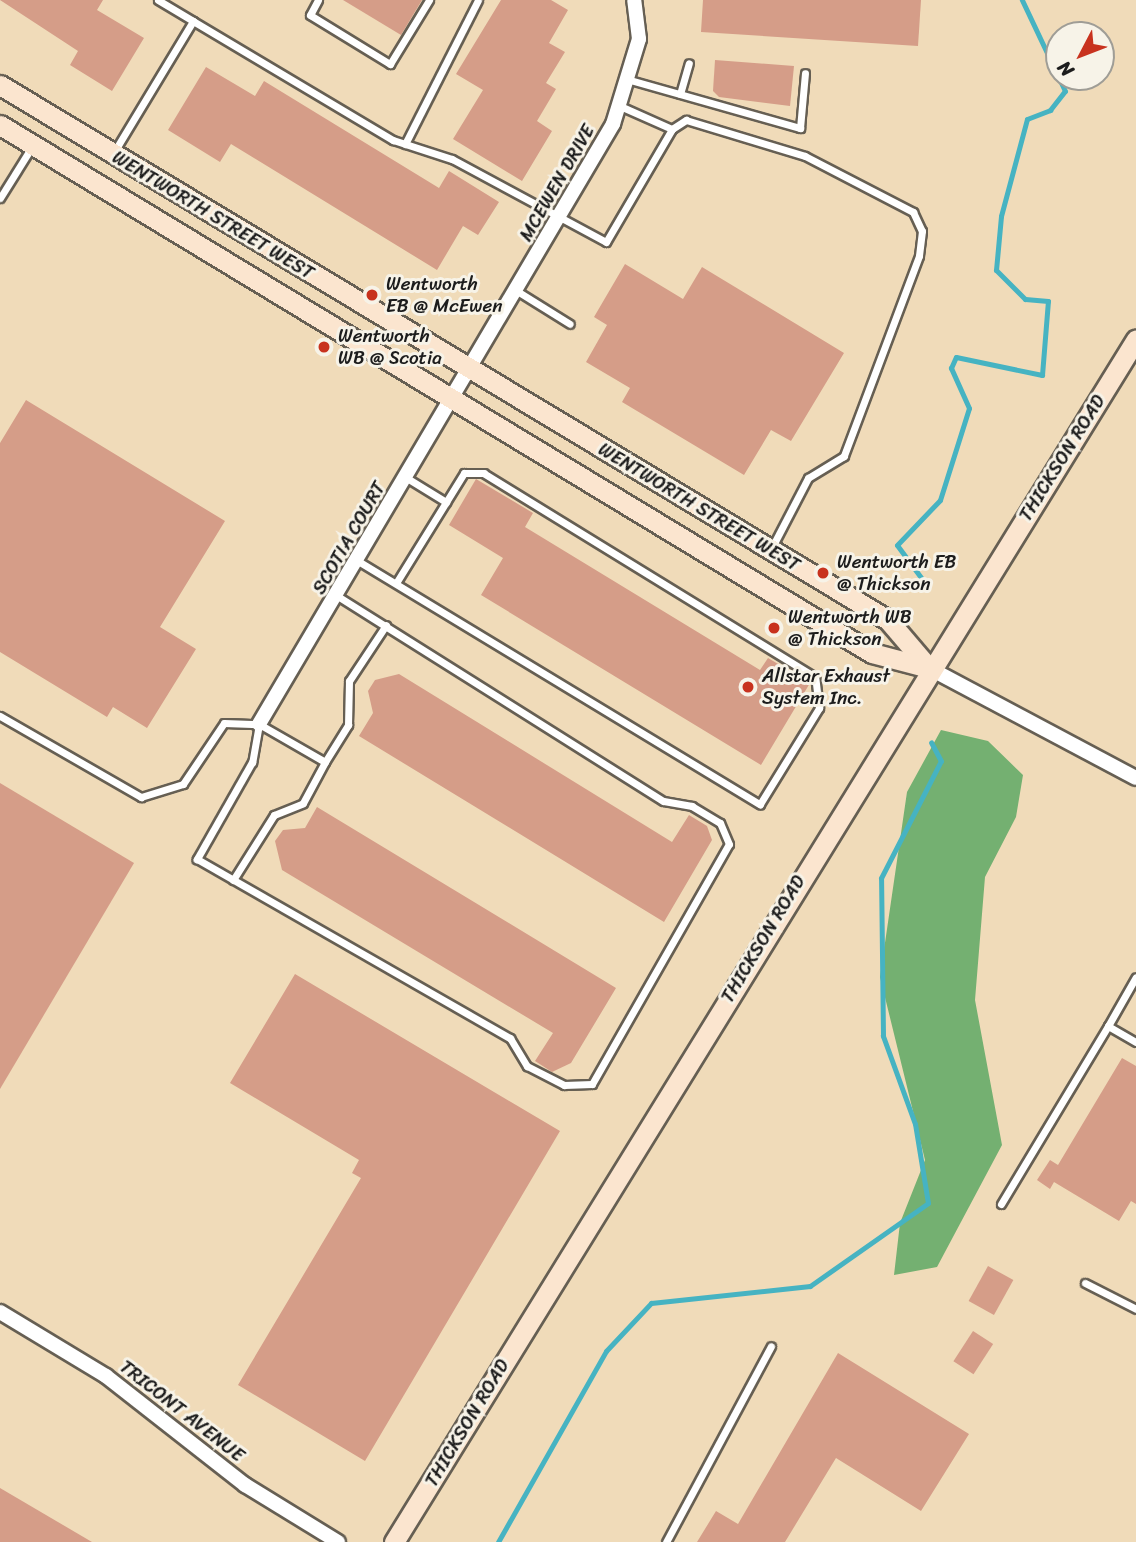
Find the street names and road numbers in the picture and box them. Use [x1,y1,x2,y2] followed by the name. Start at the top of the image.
[514,119,600,247] street label: MCEWEN DRIVE
[108,146,318,284] street label: WENTWORTH STREET WEST
[1014,391,1110,525] street label: THICKSON ROAD
[594,438,804,576] street label: WENTWORTH STREET WEST
[308,478,390,598] street label: SCOTIA COURT
[716,871,810,1007] street label: THICKSON ROAD
[115,1355,249,1467] street label: TRICONT AVENUE
[420,1355,514,1491] street label: THICKSON ROAD

